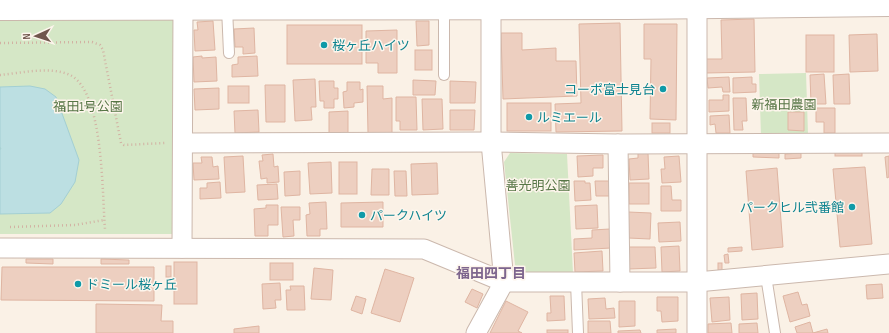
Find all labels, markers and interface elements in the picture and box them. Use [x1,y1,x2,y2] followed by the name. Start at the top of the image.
[16,16,56,56] north arrow
[20,33,33,40] text: N
[332,38,410,54] place label: 桜ヶ丘ハイツ
[319,40,329,50] marker: 桜ヶ丘ハイツ
[564,82,655,98] place label: コーポ富士見台
[658,84,668,94] marker: コーポ富士見台
[751,97,817,113] park label: 新福田農園
[53,99,123,115] park label: 福田1号公園
[537,110,602,126] place label: ルミエール
[524,112,534,122] marker: ルミエール
[505,178,571,194] park label: 善光明公園
[740,200,844,216] place label: パークヒル弐番館
[847,202,857,212] marker: パークヒル弐番館
[370,208,447,224] place label: パークハイツ
[357,210,367,220] marker: パークハイツ
[456,265,526,282] district label: 福田四丁目
[86,277,177,293] place label: ドミール桜ヶ丘
[73,279,83,289] marker: ドミール桜ヶ丘

